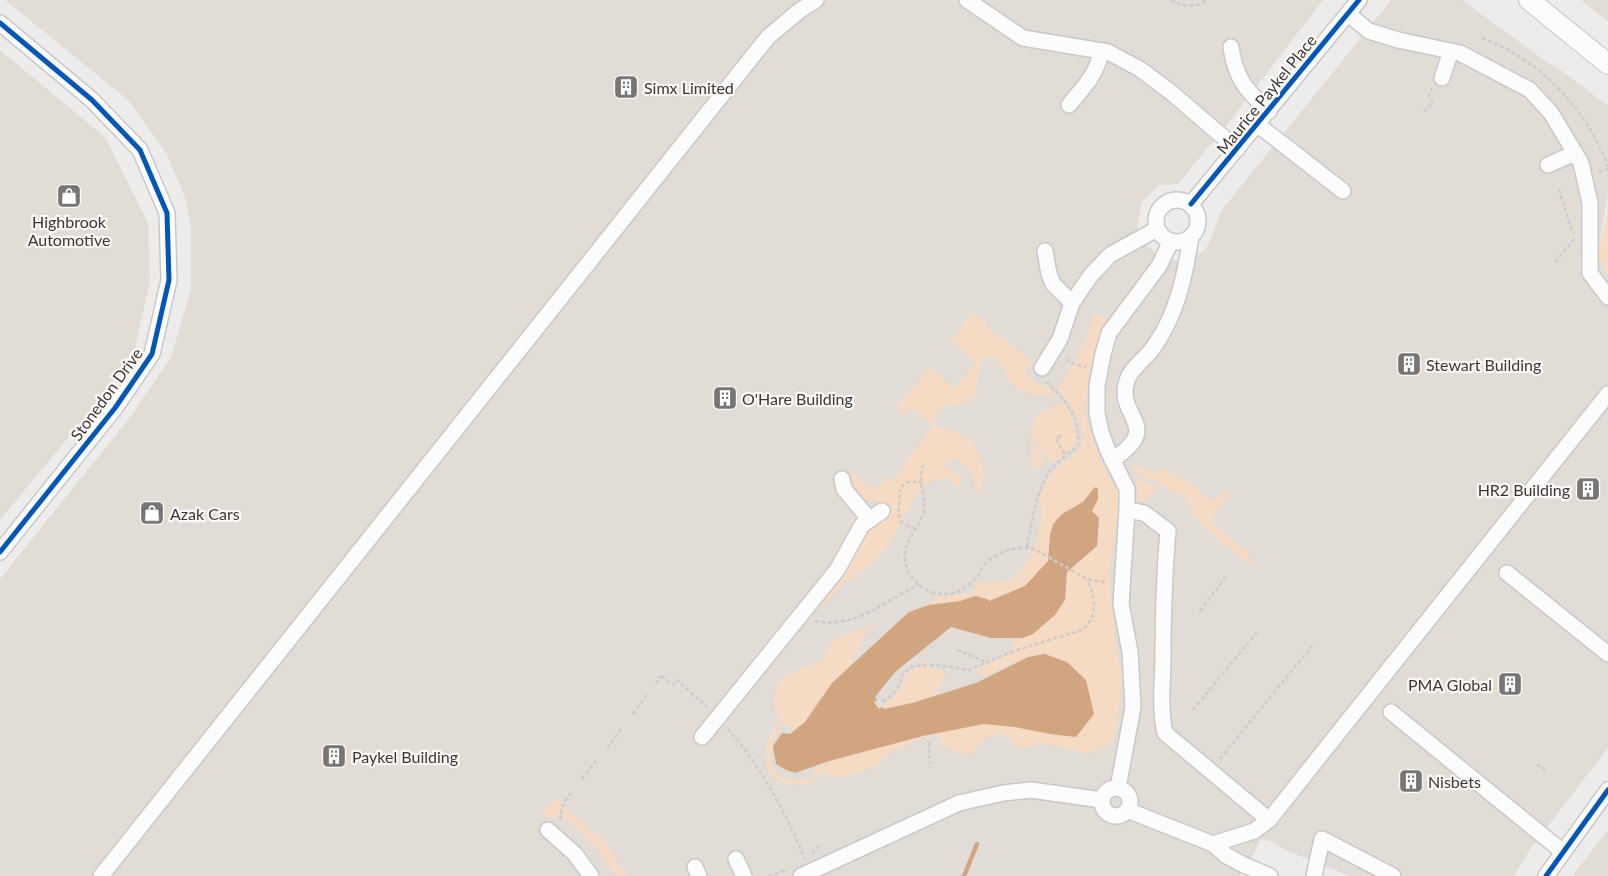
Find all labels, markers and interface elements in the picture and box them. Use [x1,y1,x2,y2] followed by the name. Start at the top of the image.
[1212,31,1320,157] street label: Maurice Paykel Place
[613,74,639,100] building icon: Simx Limited
[644,78,734,97] place label: Simx Limited
[56,183,82,209] shop icon: Highbrook Automotive
[28,212,110,249] place label: Highbrook Automotive
[66,344,146,444] street label: Stonedon Drive
[1396,351,1422,377] building icon: Stewart Building
[1426,355,1541,374] place label: Stewart Building
[712,385,738,411] building icon: O'Hare Building
[742,389,853,408] place label: O'Hare Building
[1575,476,1601,502] building icon: HR2 Building
[1478,480,1570,499] place label: HR2 Building
[139,500,165,526] shop icon: Azak Cars
[170,504,240,523] place label: Azak Cars
[1497,671,1523,697] building icon: PMA Global
[1408,675,1492,694] place label: PMA Global
[321,743,347,769] building icon: Paykel Building
[352,747,458,766] place label: Paykel Building
[1398,768,1424,794] building icon: Nisbets
[1428,772,1481,791] place label: Nisbets

